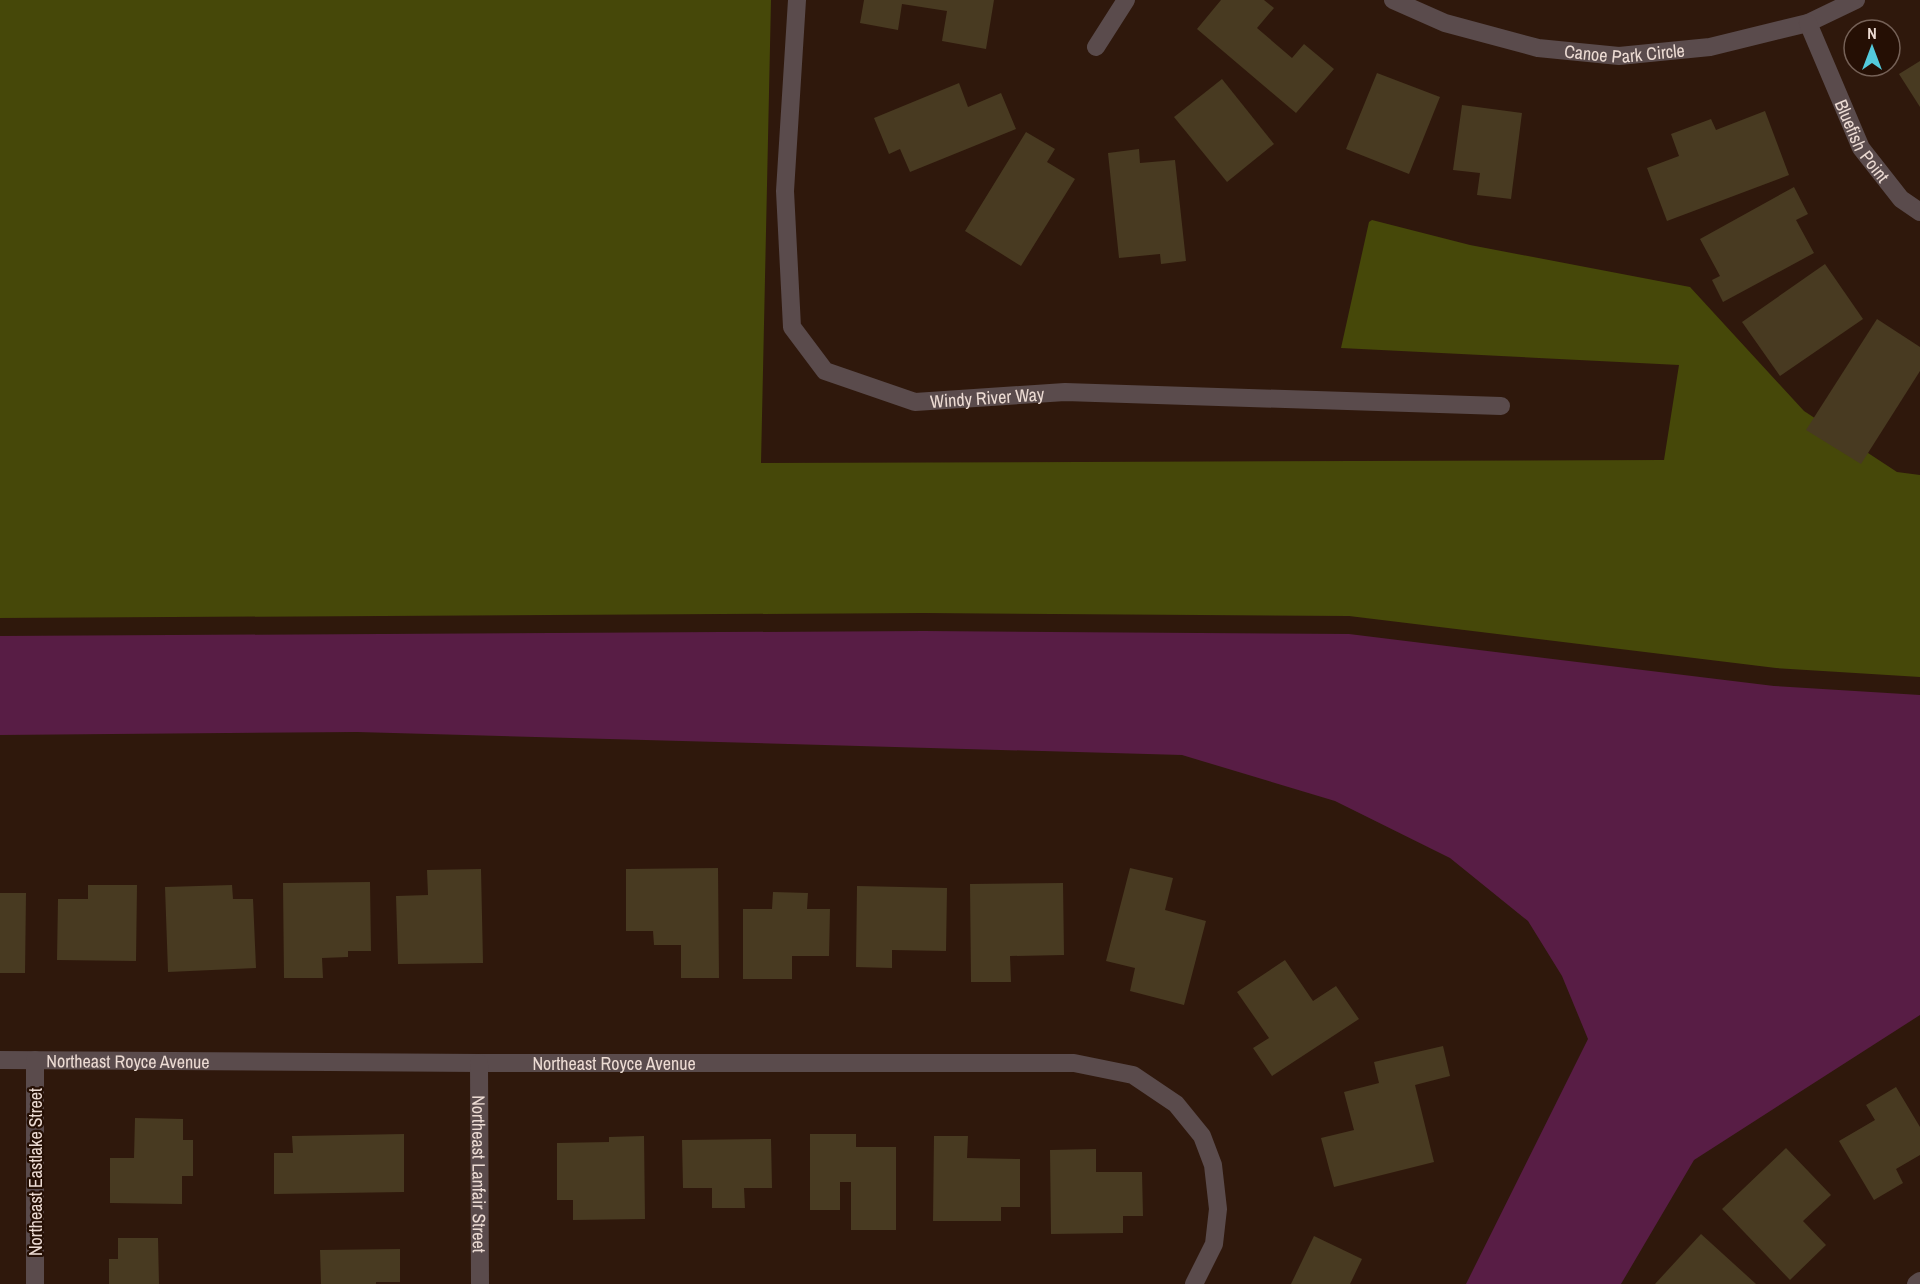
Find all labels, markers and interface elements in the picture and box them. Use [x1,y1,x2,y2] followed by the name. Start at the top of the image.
[1842,18,1902,78] north arrow
[1867,22,1877,44] text: N
[1563,37,1686,69] street label: Canoe Park Circle
[1829,95,1896,187] street label: Bluefish Point
[929,381,1046,413] street label: Windy River Way
[46,1048,210,1074] street label: Northeast Royce Avenue
[532,1051,696,1076] street label: Northeast Royce Avenue
[23,1088,48,1256] street label: Northeast Eastlake Street
[467,1095,492,1253] street label: Northeast Lanfair Street

